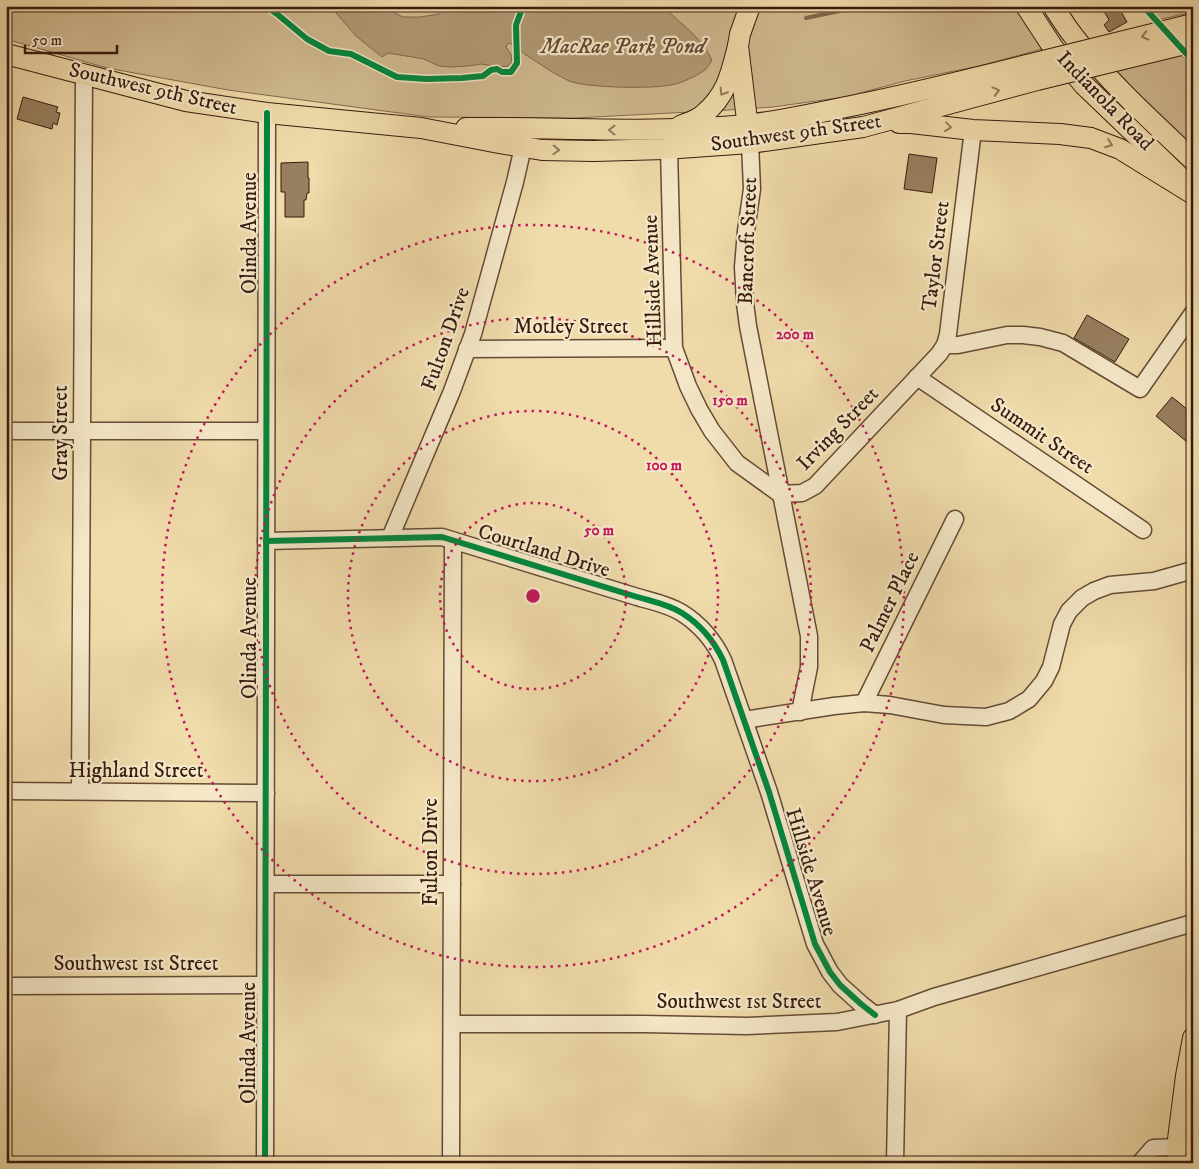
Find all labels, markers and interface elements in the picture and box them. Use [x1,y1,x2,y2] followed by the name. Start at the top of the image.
[25,22,118,54] scale bar
[1141,30,1150,41] one-way arrow
[32,31,62,50] text: 50 m
[539,33,709,60] water label: MacRae Park Pond
[1051,46,1159,157] street label: Indianola Road
[66,57,240,121] street label: Southwest 9th Street
[719,86,729,95] one-way arrow
[992,86,1001,97] one-way arrow
[709,108,883,158] street label: Southwest 9th Street
[944,121,952,132] one-way arrow
[607,125,615,135] one-way arrow
[1104,139,1112,149] one-way arrow
[552,145,560,156] one-way arrow
[237,172,263,294] street label: Olinda Avenue
[733,176,763,305] street label: Bancroft Street
[916,199,956,313] street label: Taylor Street
[638,214,668,348] street label: Hillside Avenue
[416,283,476,394] street label: Fulton Drive
[514,314,629,340] street label: Motley Street
[776,325,815,344] text: 200 m
[792,381,885,476] street label: Irving Street
[48,385,74,481] street label: Gray Street
[712,391,748,410] text: 150 m
[985,392,1099,480] street label: Summit Street
[646,456,683,475] text: 100 m
[475,519,613,584] street label: Courtland Drive
[583,521,615,540] text: 50 m
[854,547,926,657] street label: Palmer Place
[237,577,263,699] street label: Olinda Avenue
[524,587,542,605] centre of rings
[68,758,204,784] street label: Highland Street
[418,798,444,906] street label: Fulton Drive
[779,805,843,939] street label: Hillside Avenue
[54,951,219,977] street label: Southwest 1st Street
[236,982,262,1104] street label: Olinda Avenue
[657,989,822,1015] street label: Southwest 1st Street

